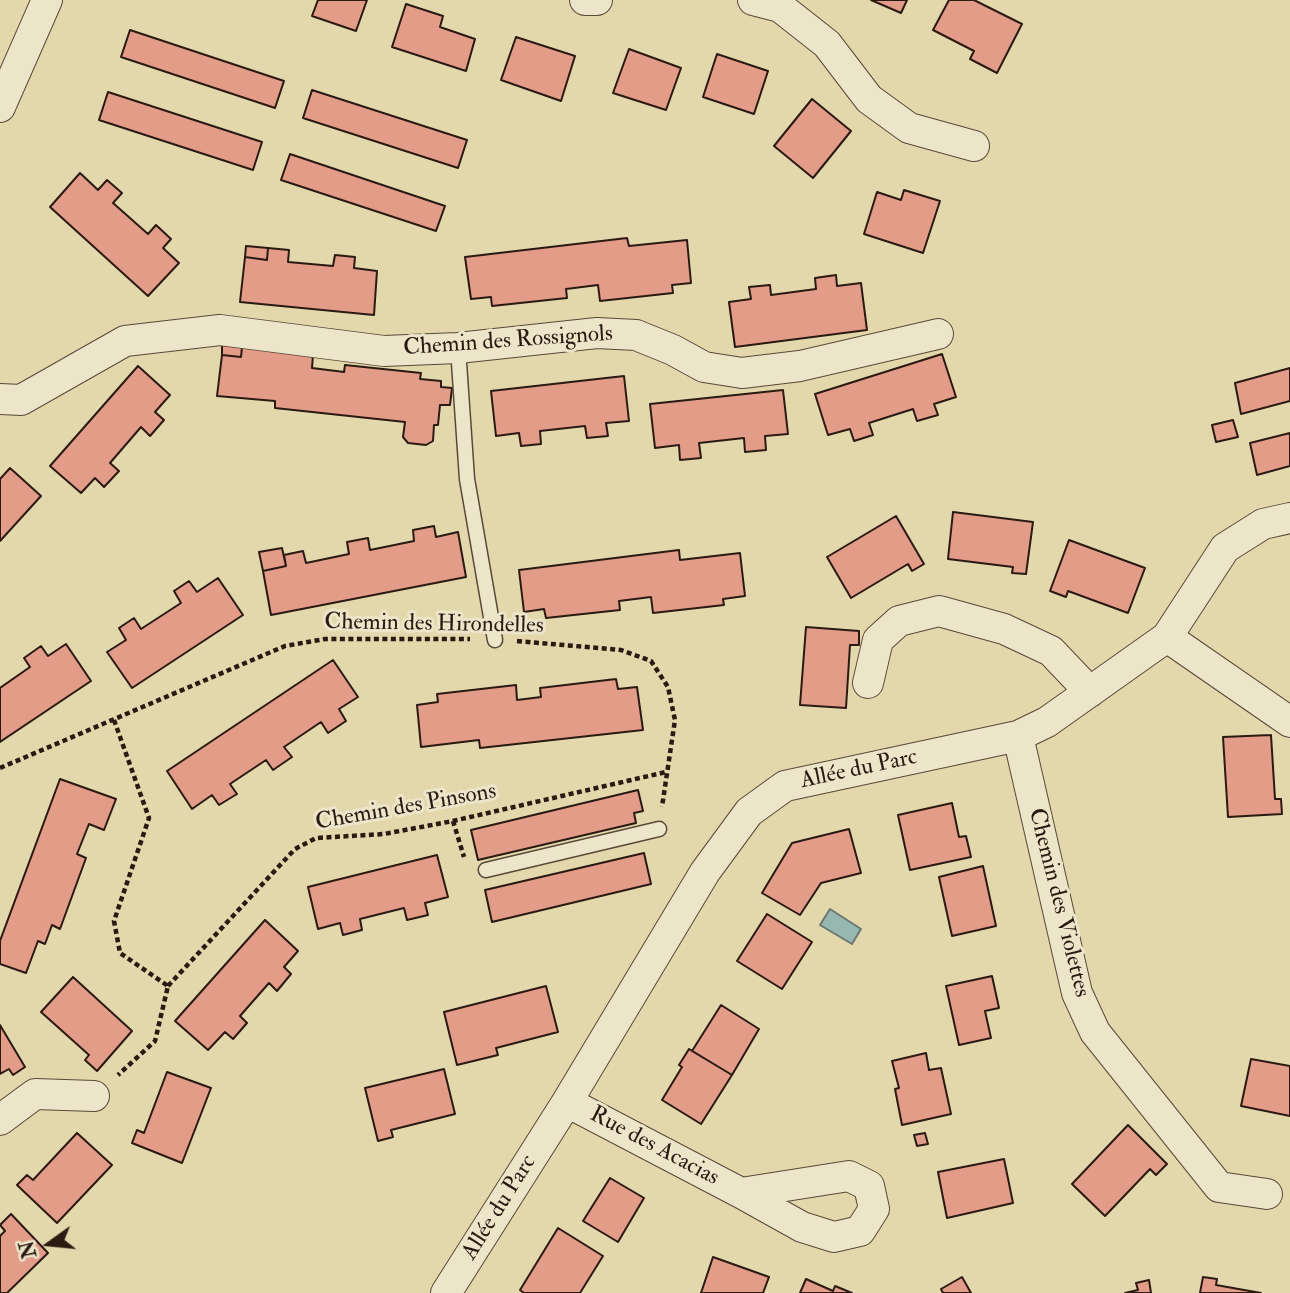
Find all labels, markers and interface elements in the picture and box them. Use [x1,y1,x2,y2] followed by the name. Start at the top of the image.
[402,321,614,363] street label: Chemin des Rossignols
[324,609,544,641] street label: Chemin des Hirondelles
[798,744,920,796] street label: Allée du Parc
[314,779,498,837] street label: Chemin des Pinsons
[1021,806,1095,1000] street label: Chemin des Violettes
[585,1101,723,1193] street label: Rue des Acacias
[457,1150,543,1266] street label: Allée du Parc
[14,1209,84,1279] north arrow
[15,1238,43,1261] text: N

